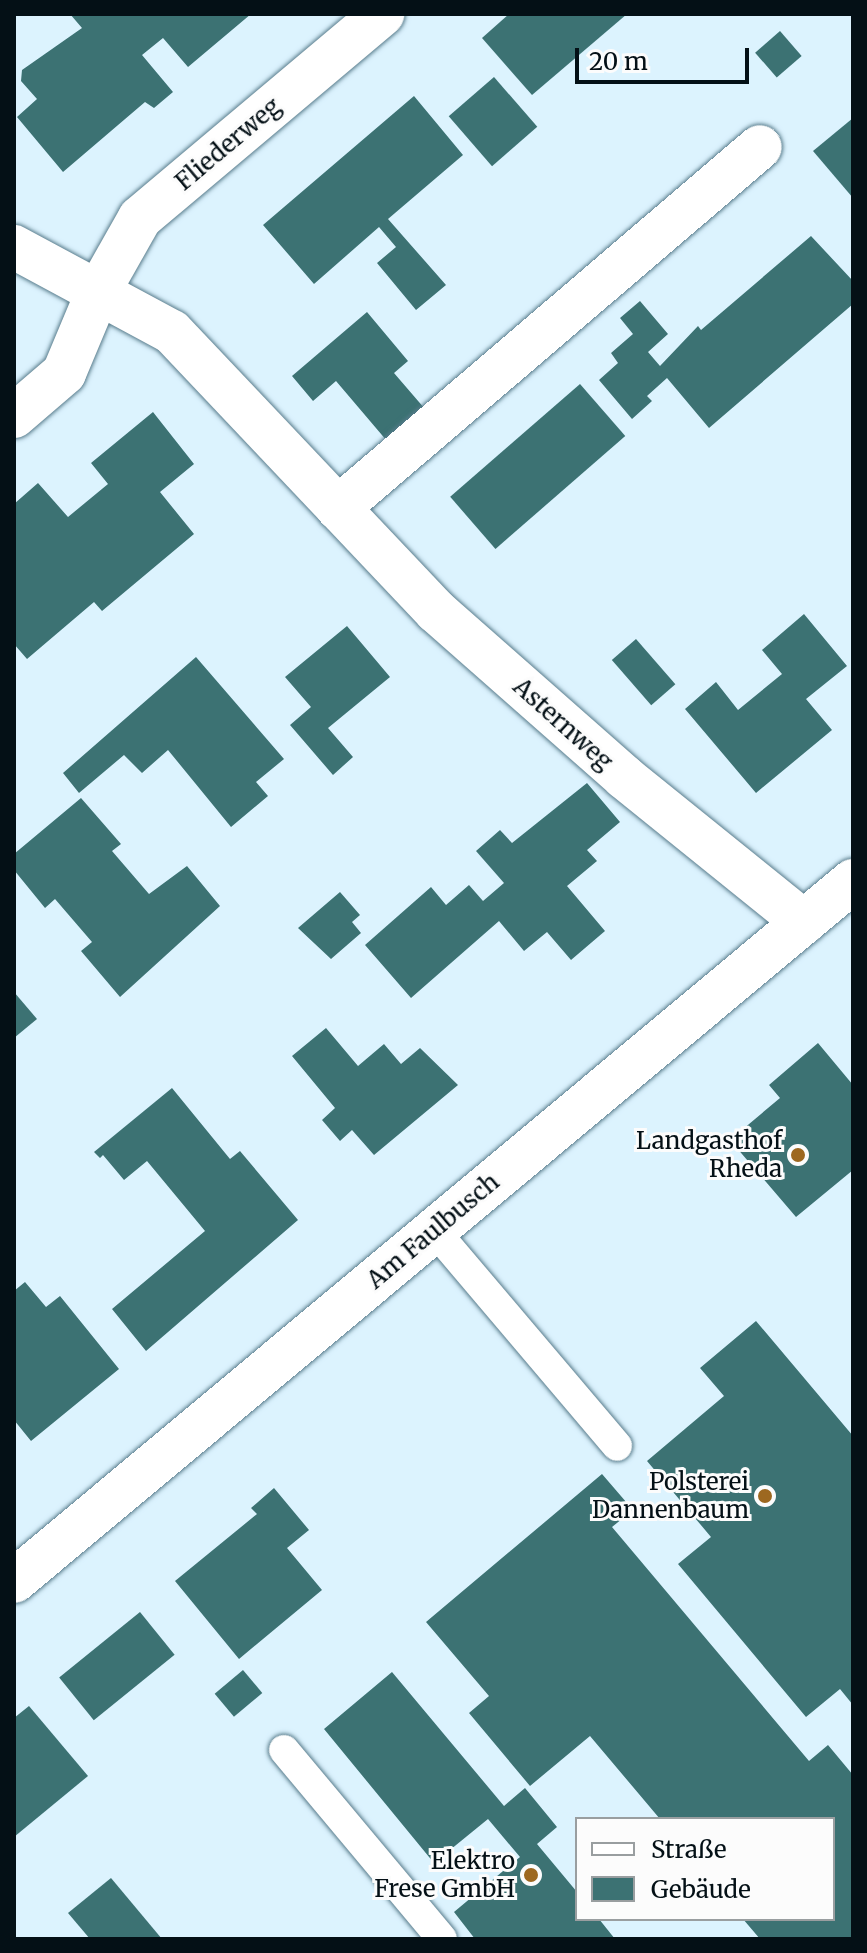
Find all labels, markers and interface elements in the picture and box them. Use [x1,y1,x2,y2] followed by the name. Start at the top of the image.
[579,32,753,82] scale bar
[589,46,648,77] text: 20 m
[170,92,286,196] street label: Fliederweg
[507,672,619,776] street label: Asternweg
[636,1127,782,1183] place label: Landgasthof Rheda
[789,1146,807,1164] marker: Landgasthof Rheda
[361,1167,505,1295] street label: Am Faulbusch
[592,1468,749,1524] place label: Polsterei Dannenbaum
[756,1487,774,1505] marker: Polsterei Dannenbaum
[575,1817,835,1921] legend
[651,1834,726,1865] text: Straße
[374,1847,515,1903] place label: Elektro Frese GmbH
[522,1866,540,1884] marker: Elektro Frese GmbH
[651,1874,751,1905] text: Gebäude

